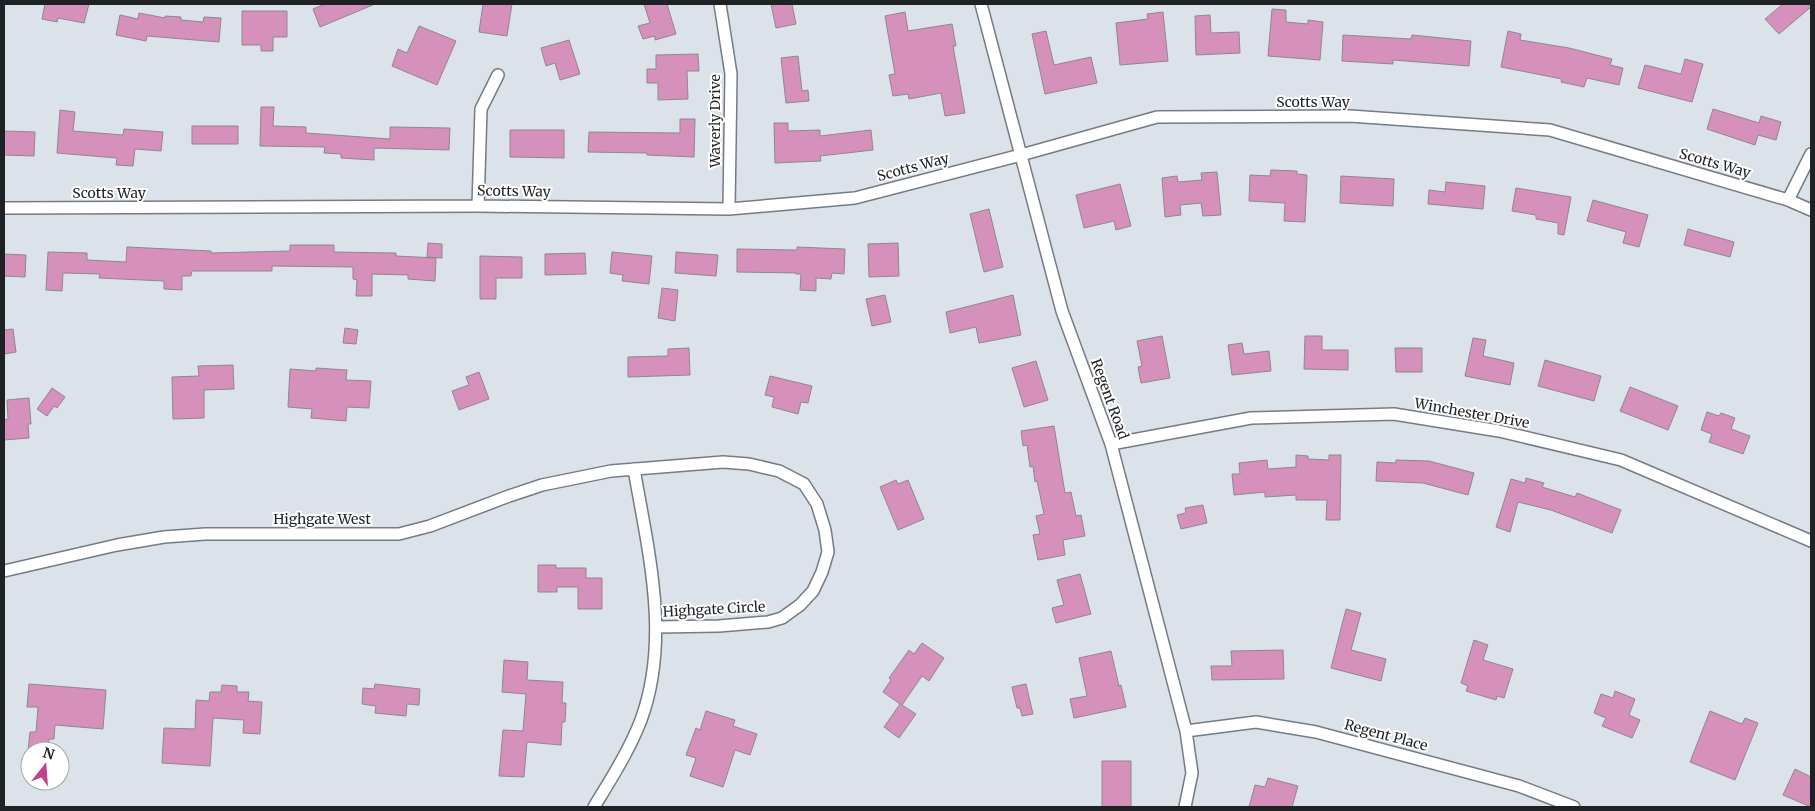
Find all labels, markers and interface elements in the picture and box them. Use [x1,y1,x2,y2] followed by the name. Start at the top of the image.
[706,74,724,169] street label: Waverly Drive
[1276,93,1351,111] street label: Scotts Way
[1677,144,1754,182] street label: Scotts Way
[875,149,952,185] street label: Scotts Way
[477,181,552,201] street label: Scotts Way
[72,184,147,202] street label: Scotts Way
[1087,356,1133,442] street label: Regent Road
[1412,394,1531,432] street label: Winchester Drive
[273,510,371,528] street label: Highgate West
[662,597,766,621] street label: Highgate Circle
[1342,715,1430,755] street label: Regent Place
[20,741,70,791] north arrow
[41,743,57,764] text: N

